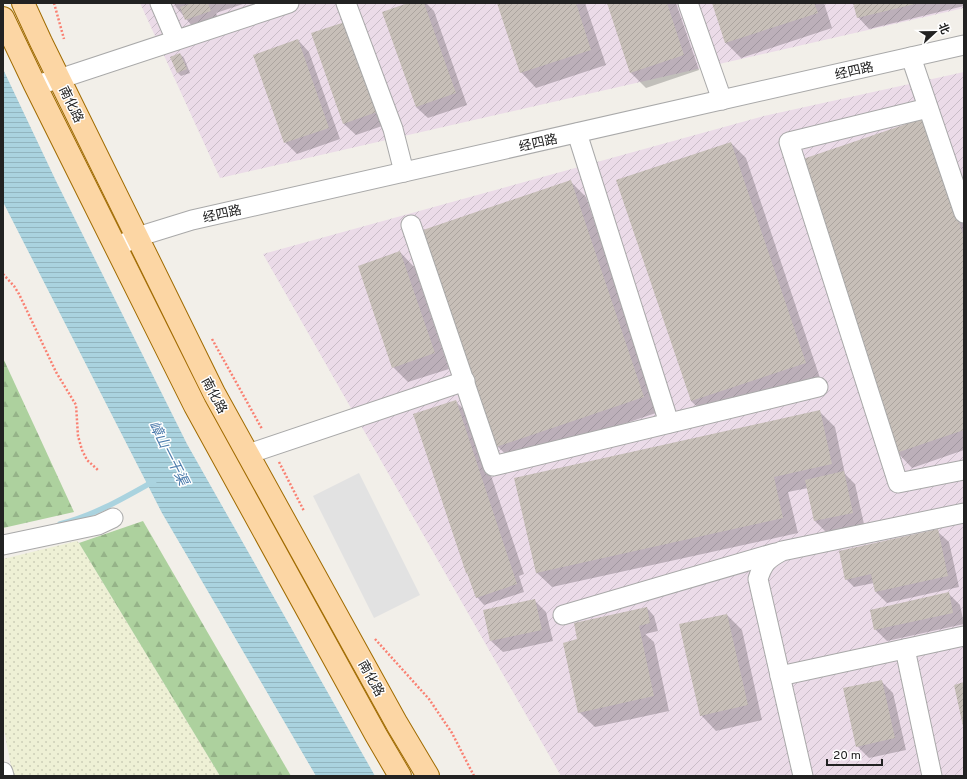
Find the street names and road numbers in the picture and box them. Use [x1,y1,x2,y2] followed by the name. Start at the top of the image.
[834,60,875,84] street label: 经四路
[54,83,87,126] street label: 南化路
[518,132,559,156] street label: 经四路
[202,203,243,227] street label: 经四路
[197,374,230,417] street label: 南化路
[354,658,388,700] street label: 南化路

